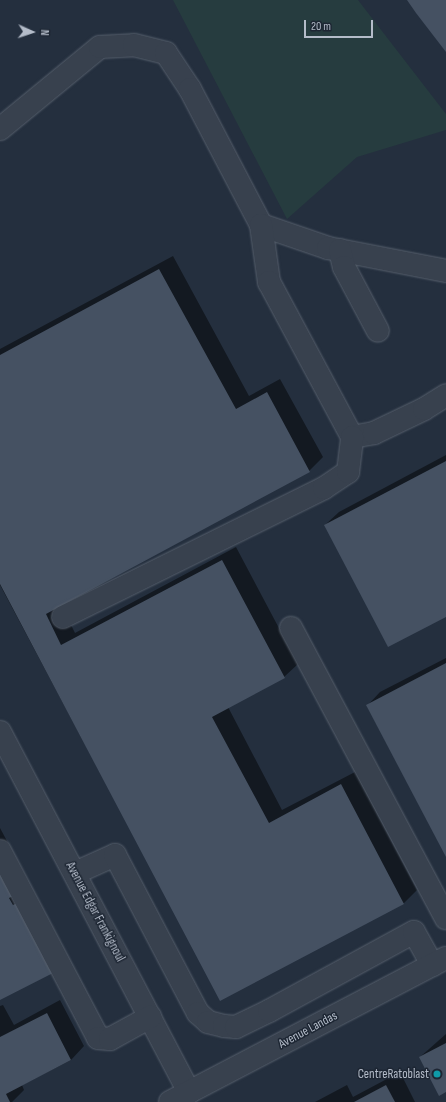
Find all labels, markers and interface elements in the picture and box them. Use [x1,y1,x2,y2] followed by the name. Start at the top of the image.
[12,12,52,52] north arrow
[306,12,375,38] scale bar
[311,19,331,34] text: 20 m
[38,29,51,36] text: N
[62,859,128,965] street label: Avenue Edgar Frankignoul
[276,1008,340,1052] street label: Avenue Landas
[358,1066,429,1082] place label: CentreRatoblast
[432,1069,442,1079] marker: CentreRatoblast

